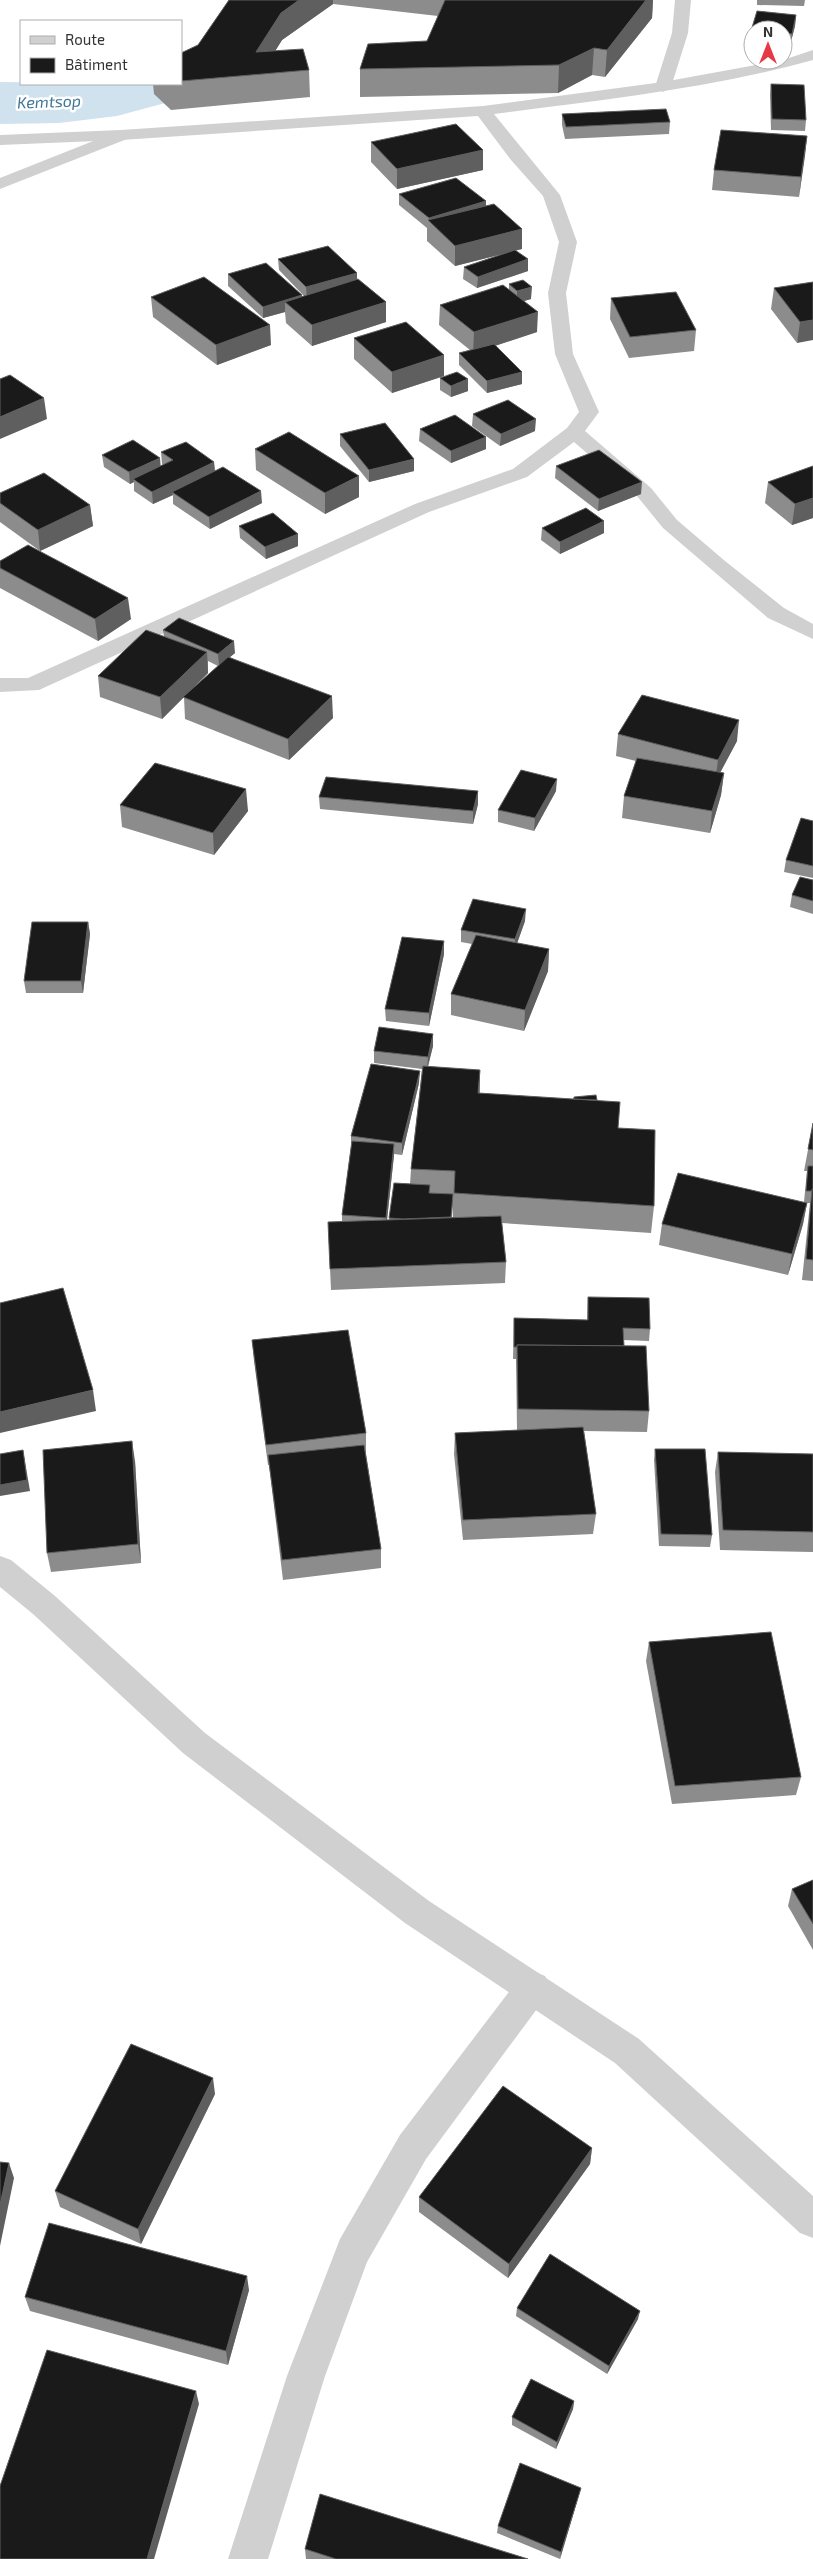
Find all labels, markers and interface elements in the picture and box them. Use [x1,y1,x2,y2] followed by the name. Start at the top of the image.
[20,20,182,85] legend
[743,20,793,70] north arrow
[763,23,773,40] text: N
[65,30,105,48] text: Route
[65,55,128,73] text: Bâtiment
[17,90,81,112] water label: Kemtsop

